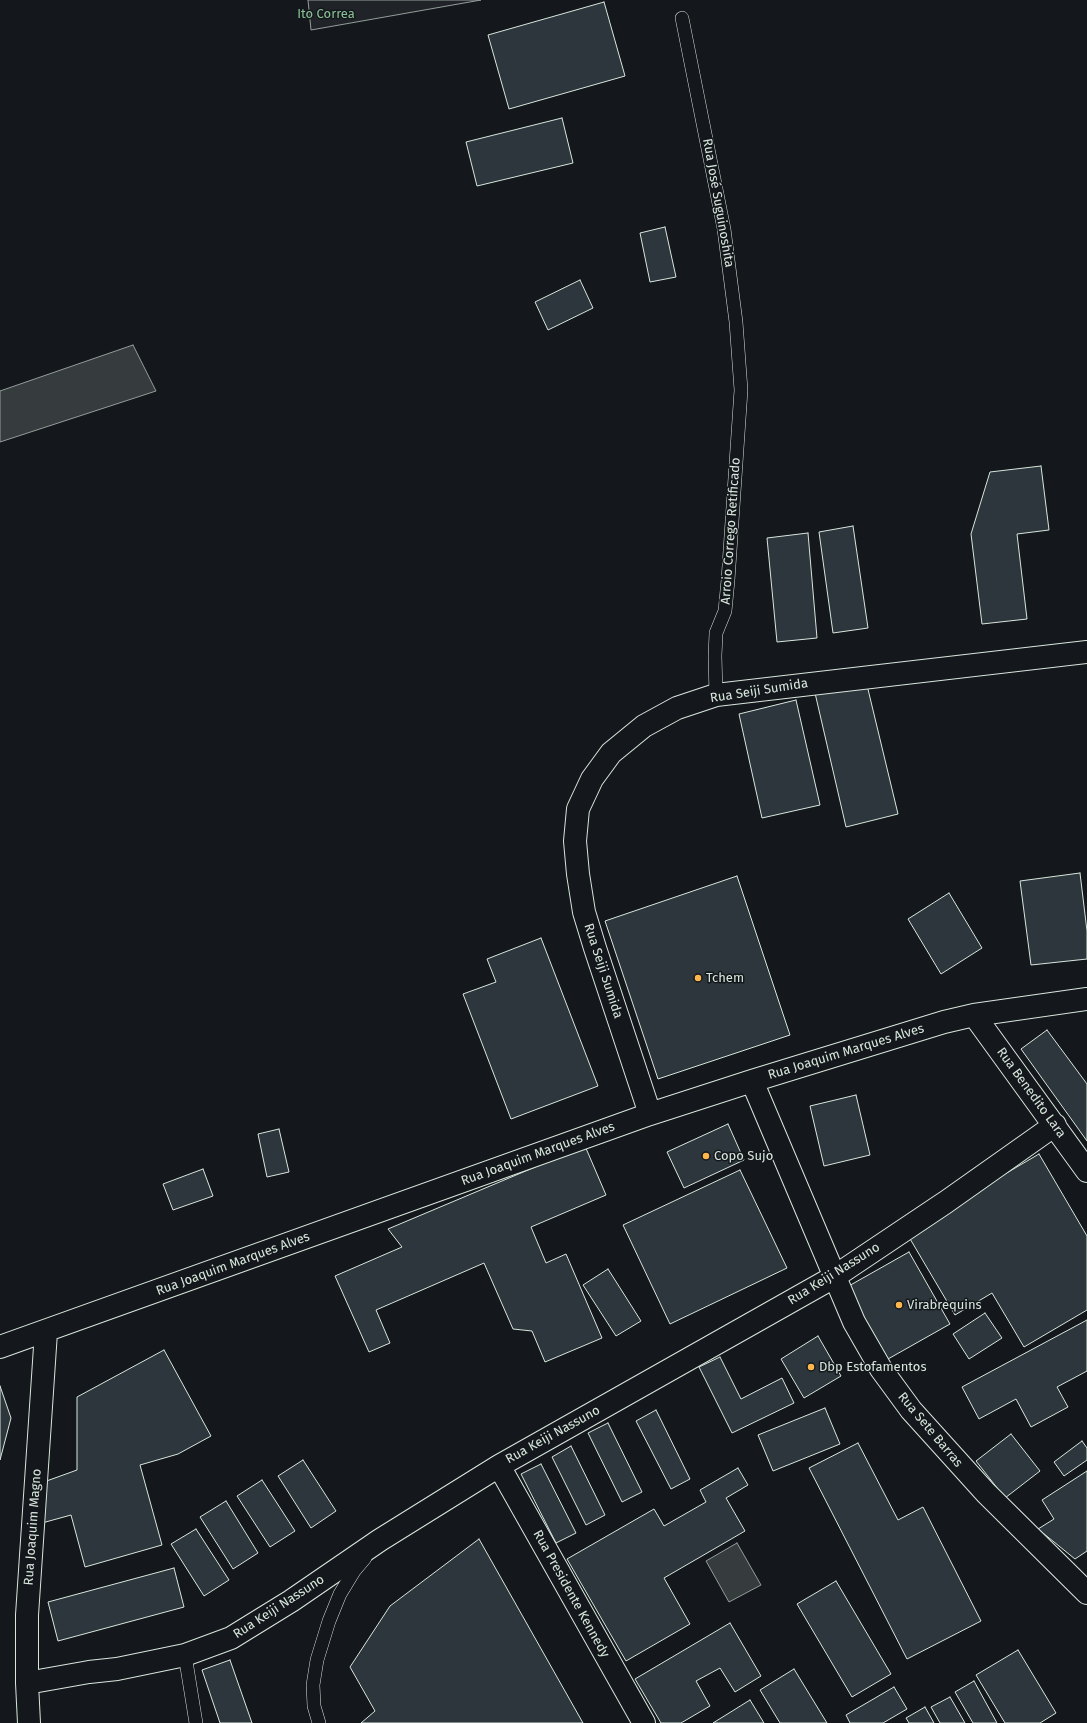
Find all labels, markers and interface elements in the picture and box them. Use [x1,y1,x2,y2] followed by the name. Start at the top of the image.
[297,6,355,22] park label: Ito Correa
[699,137,737,269] street label: Rua José Suguinoshita
[718,457,744,605] street label: Arroio Corrego Retificado
[709,676,809,706] street label: Rua Seiji Sumida
[580,922,626,1020] street label: Rua Seiji Sumida
[706,970,744,986] place label: Tchem
[693,973,703,983] marker: Tchem
[766,1021,926,1083] street label: Rua Joaquim Marques Alves
[993,1045,1069,1141] street label: Rua Benedito Lara
[459,1119,617,1189] street label: Rua Joaquim Marques Alves
[714,1148,773,1164] place label: Copo Sujo
[701,1151,711,1161] marker: Copo Sujo
[154,1229,312,1299] street label: Rua Joaquim Marques Alves
[785,1239,883,1309] street label: Rua Keiji Nassuno
[907,1297,982,1313] place label: Virabrequins
[894,1300,904,1310] marker: Virabrequins
[819,1359,926,1375] place label: Dbp Estofamentos
[806,1362,816,1372] marker: Dbp Estofamentos
[894,1389,966,1471] street label: Rua Sete Barras
[503,1403,603,1467] street label: Rua Keiji Nassuno
[21,1468,45,1586] street label: Rua Joaquim Magno
[529,1528,613,1660] street label: Rua Presidente Kennedy
[230,1572,328,1642] street label: Rua Keiji Nassuno

